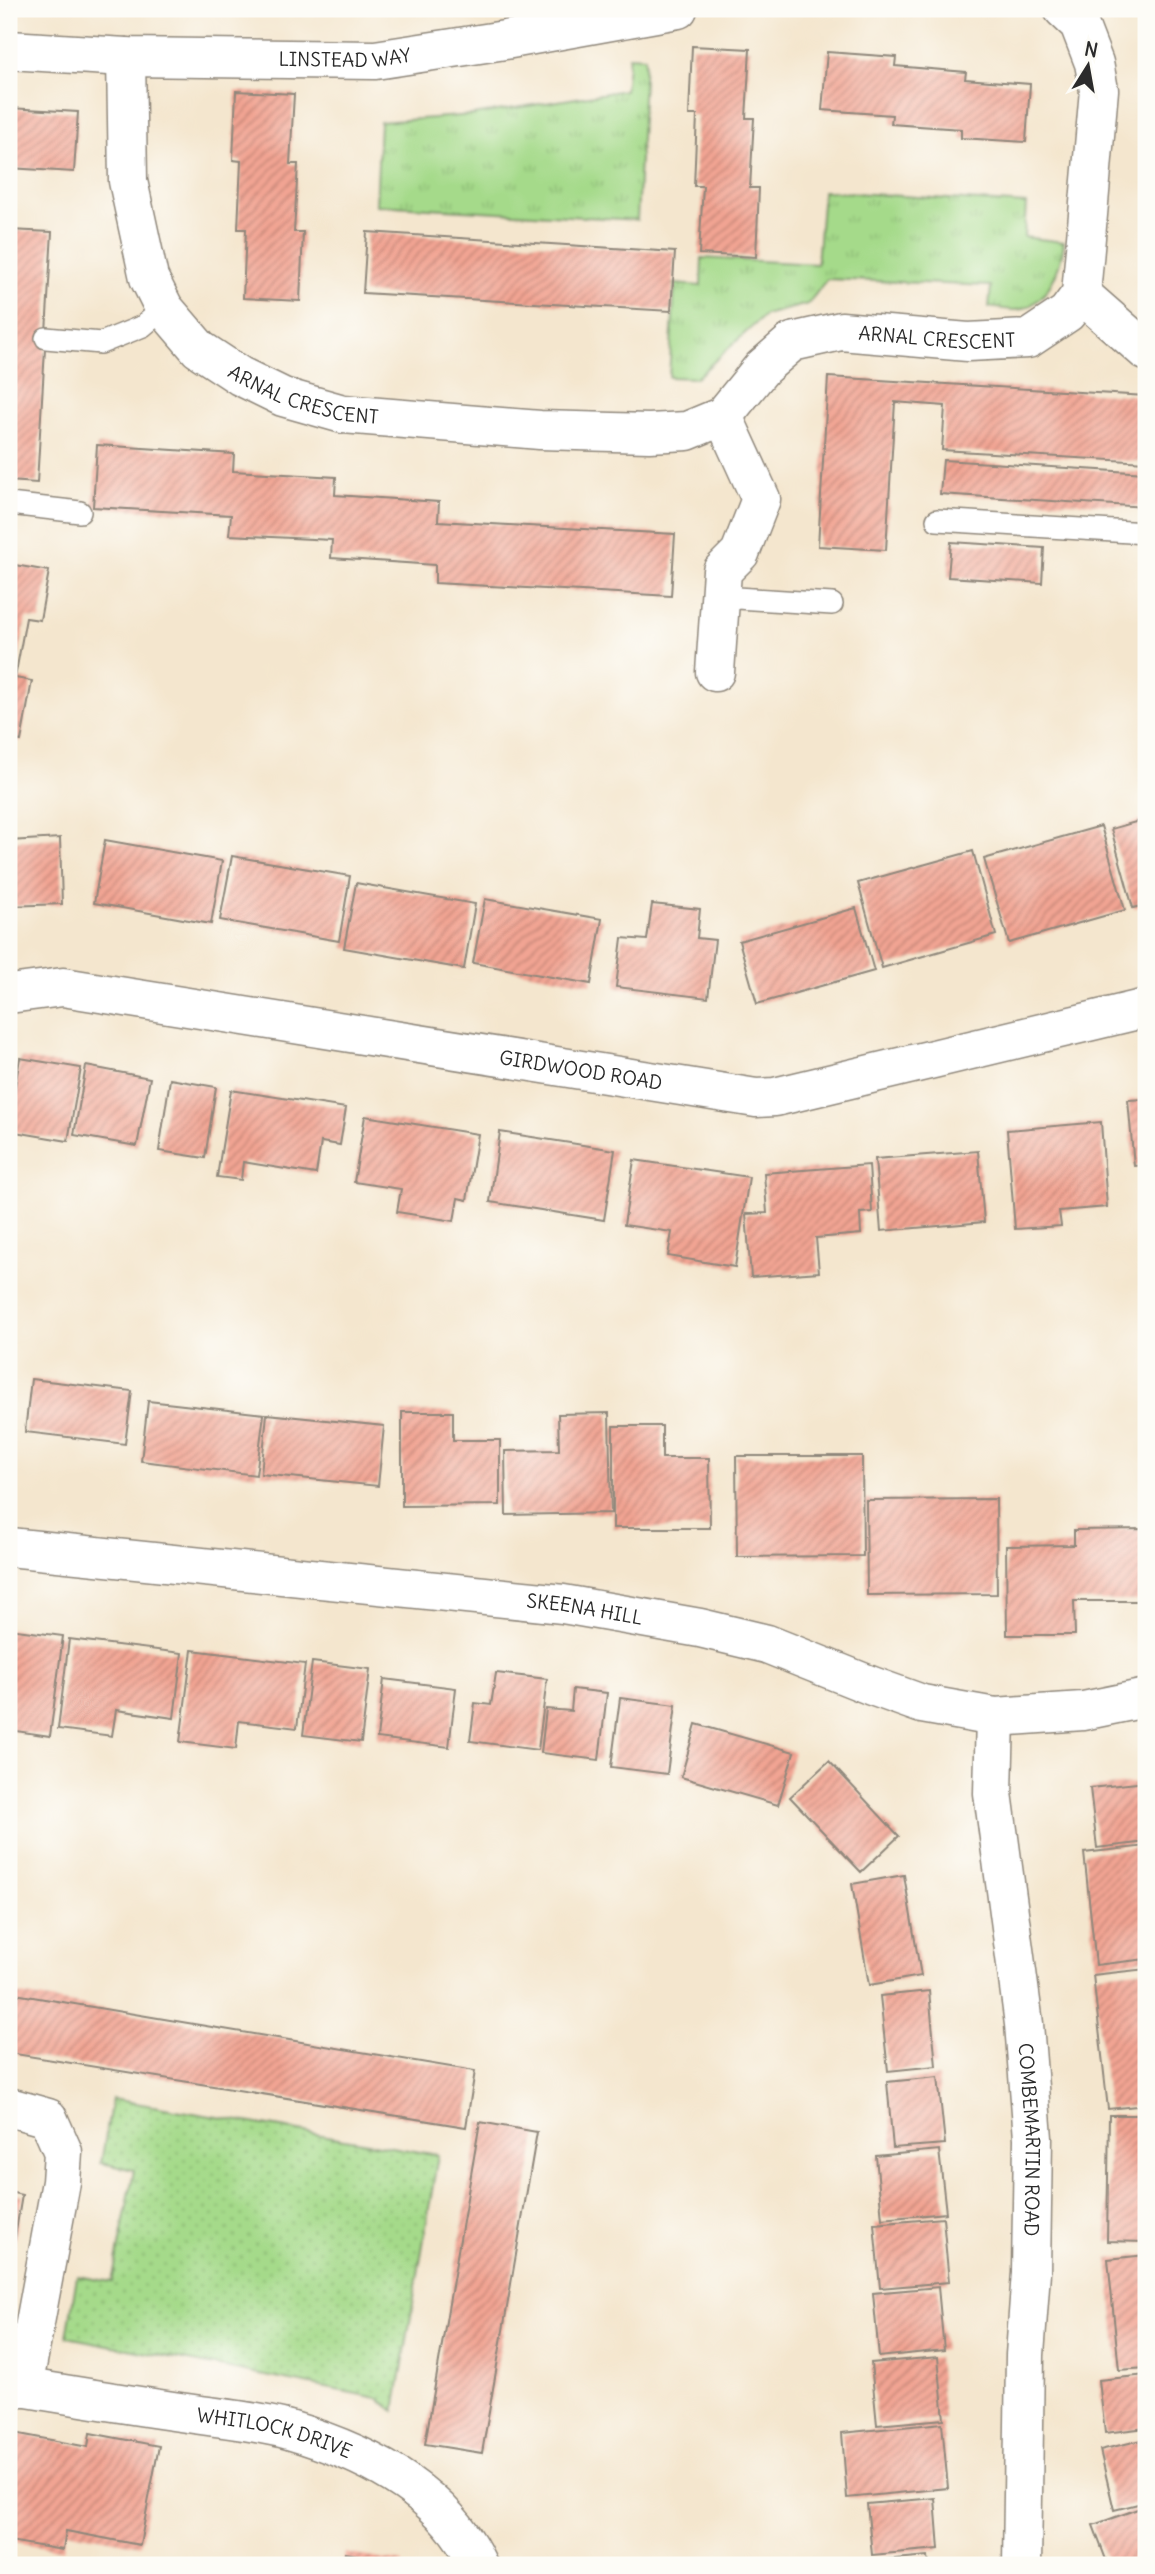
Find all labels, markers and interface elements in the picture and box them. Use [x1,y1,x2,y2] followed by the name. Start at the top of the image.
[1054,32,1124,102] north arrow
[1083,36,1100,62] text: N
[278,43,413,72] street label: LINSTEAD WAY
[857,321,1016,354] street label: ARNAL CRESCENT
[224,360,380,429] street label: ARNAL CRESCENT
[498,1045,664,1095] street label: GIRDWOOD ROAD
[526,1588,644,1630] street label: SKEENA HILL
[1014,2042,1045,2237] street label: COMBEMARTIN ROAD
[195,2403,356,2463] street label: WHITLOCK DRIVE

